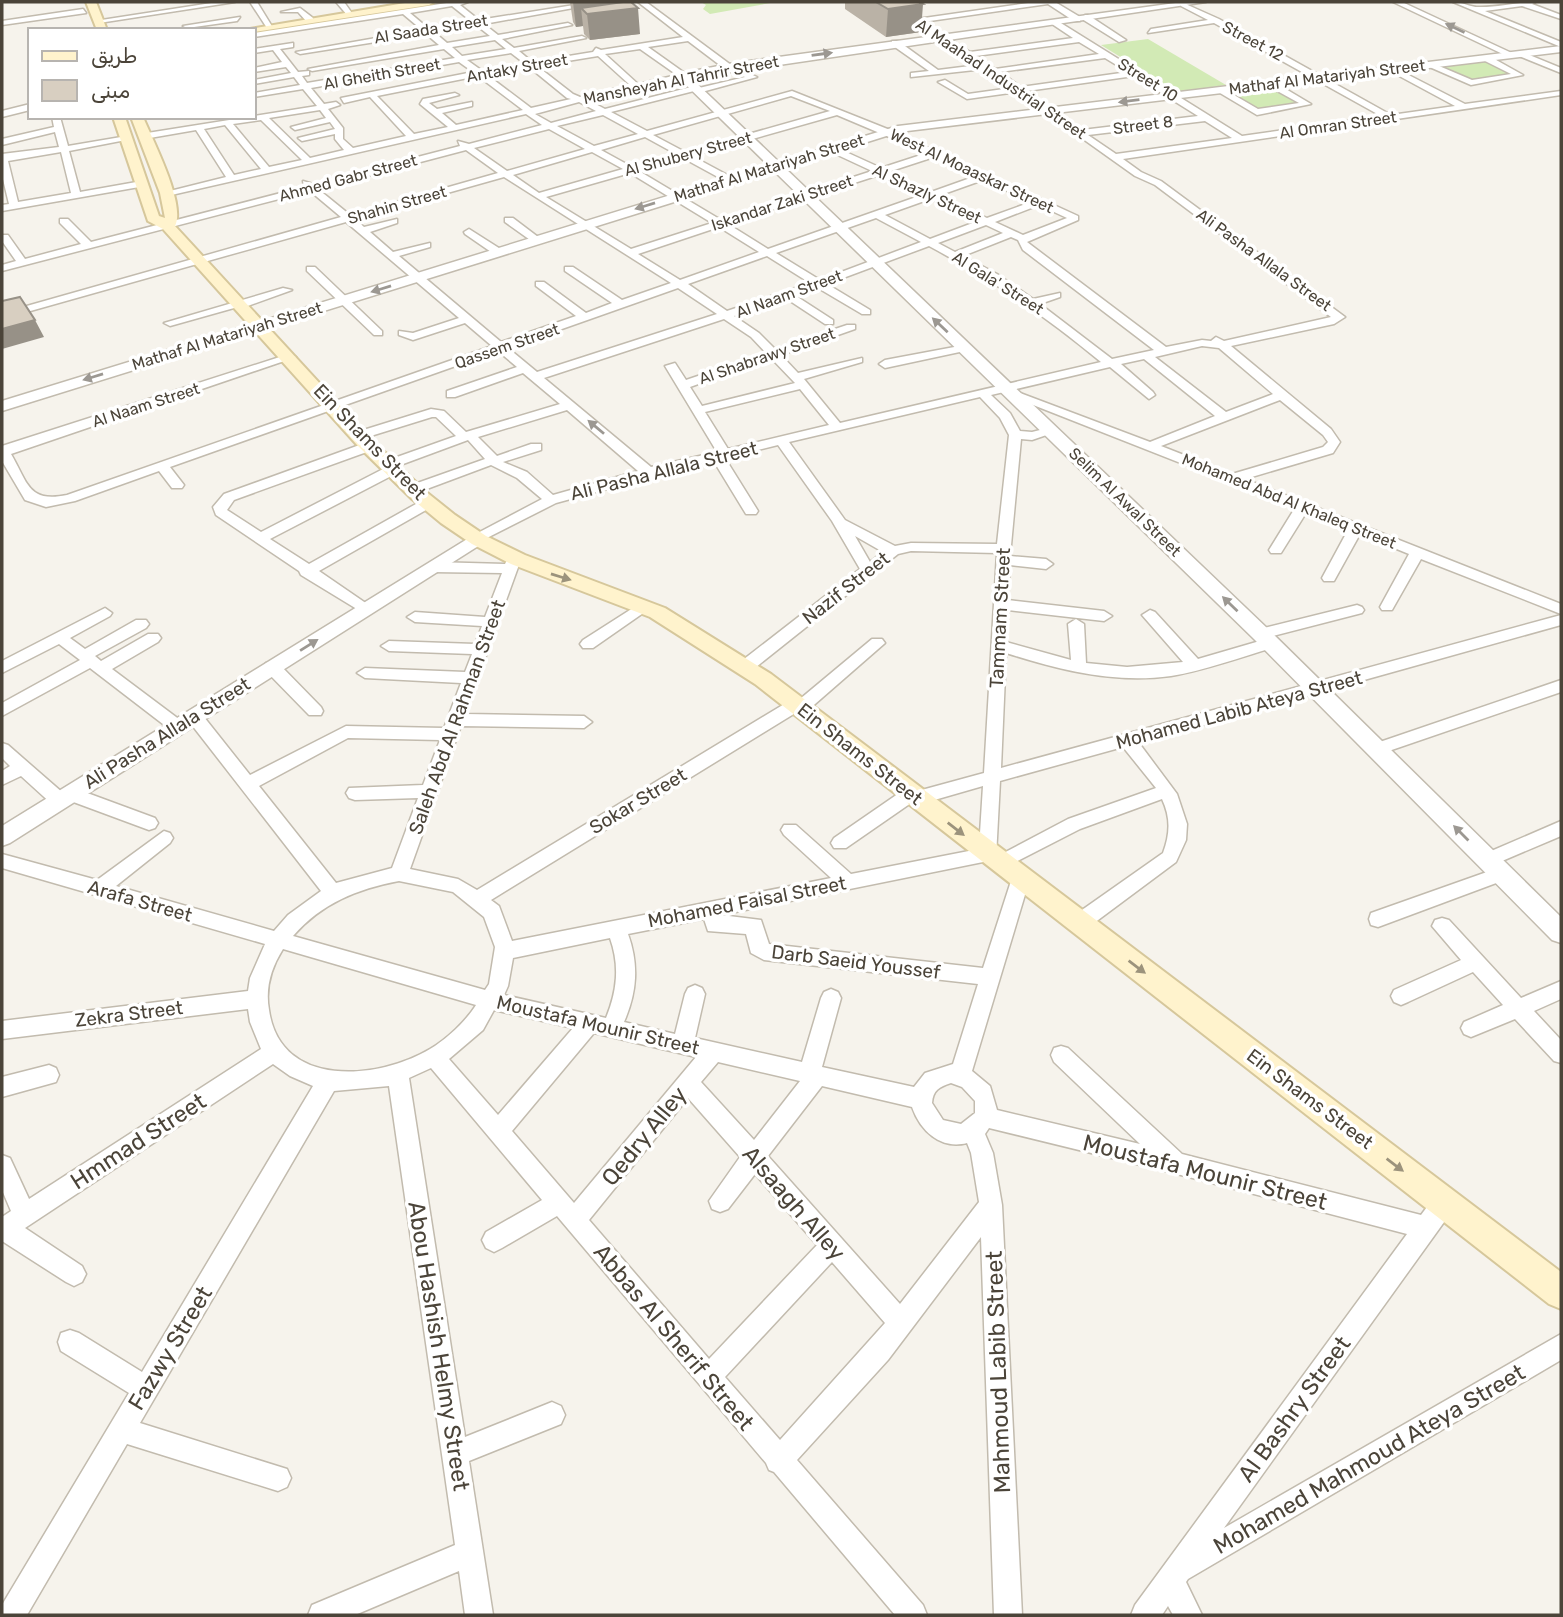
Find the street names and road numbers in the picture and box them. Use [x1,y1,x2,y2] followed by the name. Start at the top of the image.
[373,11,489,47] street label: Al Saada Street
[912,15,1090,143] street label: Al Maahad Industrial Street
[1219,17,1287,65] street label: Street 12
[465,50,569,86] street label: Antaky Street
[582,52,780,108] street label: Mansheyah Al Tahrir Street
[322,54,442,94] street label: Al Gheith Street
[1114,54,1182,106] street label: Street 10
[1228,56,1426,98] street label: Mathaf Al Matariyah Street
[1278,107,1398,143] street label: Al Omran Street
[1112,112,1174,138] street label: Street 8
[887,125,1057,217] street label: West Al Moaaskar Street
[622,128,754,180] street label: Al Shubery Street
[672,130,866,206] street label: Mathaf Al Matariyah Street
[277,150,419,206] street label: Ahmed Gabr Street
[870,161,984,227] street label: Al Shazly Street
[709,171,855,235] street label: Iskandar Zaki Street
[345,182,449,228] street label: Shahin Street
[1193,205,1335,315] street label: Ali Pasha Allala Street
[949,247,1047,319] street label: Al Gala' Street
[733,266,845,322] street label: Al Naam Street
[130,298,324,374] street label: Mathaf Al Matariyah Street
[452,319,562,373] street label: Qassem Street
[696,324,838,388] street label: Al Shabrawy Street
[90,379,202,431] street label: Al Naam Street
[309,379,432,505] street label: Ein Shams Street
[568,436,761,505] street label: Ali Pasha Allala Street
[1065,444,1185,560] street label: Selim Al Awal Street
[1179,449,1399,553] street label: Mohamed Abd Al Khaleq Street
[798,546,895,629] street label: Nazif Street
[985,547,1015,689] street label: Tammam Street
[404,596,510,837] street label: Saleh Abd Al Rahman Street
[1113,666,1365,754] street label: Mohamed Labib Ateya Street
[79,672,255,794] street label: Ali Pasha Allala Street
[793,698,928,810] street label: Ein Shams Street
[585,763,691,839] street label: Sokar Street
[646,871,849,933] street label: Mohamed Faisal Street
[85,875,195,927] street label: Arafa Street
[770,940,942,984] street label: Darb Saeid Youssef
[494,990,702,1060] street label: Moustafa Mounir Street
[74,996,185,1032] street label: Zekra Street
[1242,1044,1378,1154] street label: Ein Shams Street
[595,1080,693,1191] street label: Qedry Alley
[65,1087,211,1195] street label: Hmmad Street
[1080,1128,1330,1216] street label: Moustafa Mounir Street
[737,1140,852,1266] street label: Alsaagh Alley
[402,1199,476,1493] street label: Abou Hashish Helmy Street
[588,1238,760,1436] street label: Abbas Al Sherif Street
[980,1250,1016,1494] street label: Mahmoud Labib Street
[122,1281,218,1415] street label: Fazwy Street
[1232,1331,1356,1487] street label: Al Bashry Street
[1208,1358,1530,1560] street label: Mohamed Mahmoud Ateya Street

